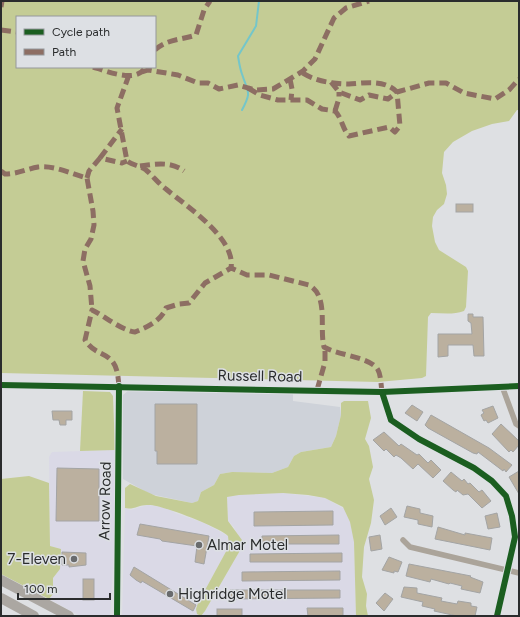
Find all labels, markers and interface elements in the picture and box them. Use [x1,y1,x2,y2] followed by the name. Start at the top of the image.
[16,16,156,68] legend
[52,25,110,39] text: Cycle path
[52,45,76,59] text: Path
[217,366,303,386] street label: Russell Road
[95,461,115,541] street label: Arrow Road
[207,536,288,554] place label: Almar Motel
[194,540,204,550] marker: Almar Motel
[7,550,66,568] place label: 7-Eleven
[69,554,79,564] marker: 7-Eleven
[18,575,110,601] scale bar
[24,582,58,596] text: 100 m
[178,585,286,603] place label: Highridge Motel
[165,589,175,599] marker: Highridge Motel

